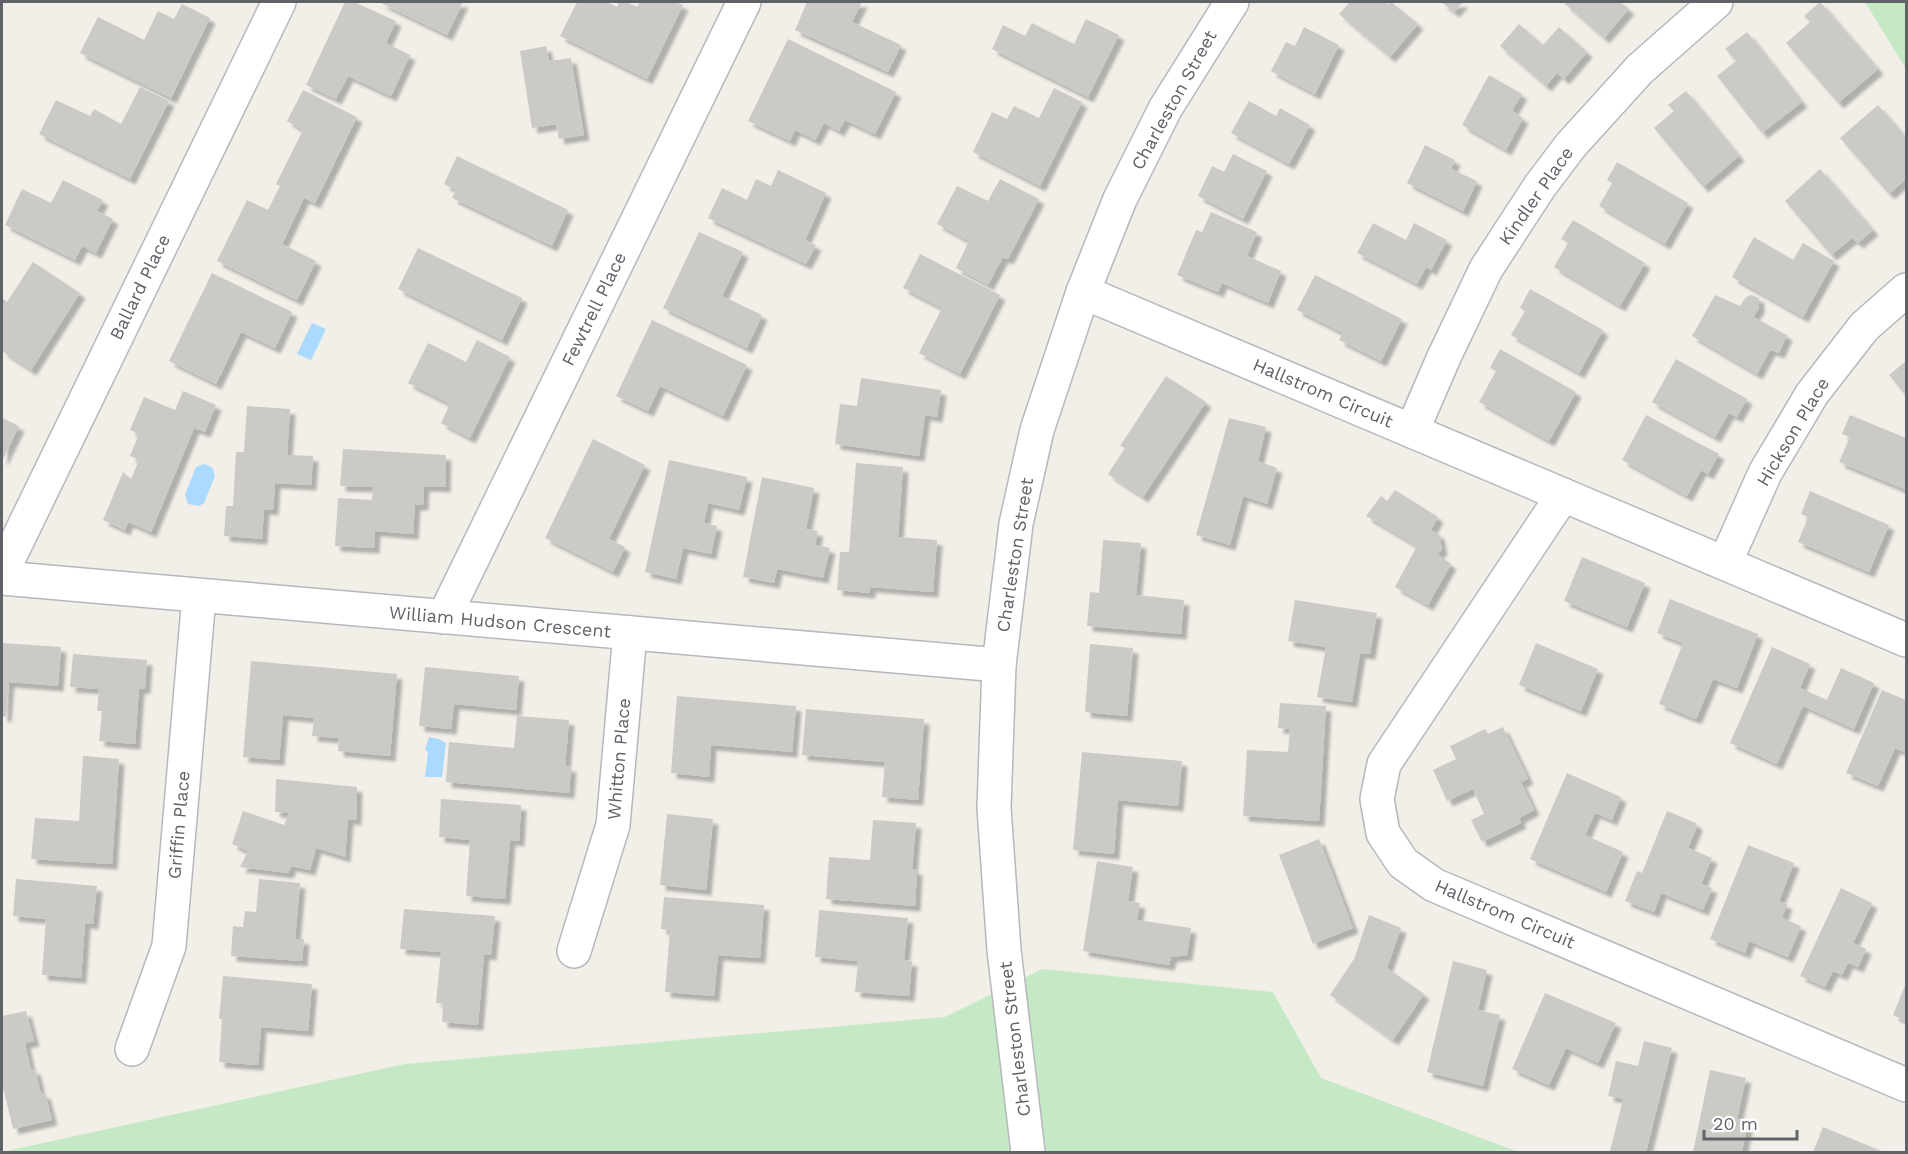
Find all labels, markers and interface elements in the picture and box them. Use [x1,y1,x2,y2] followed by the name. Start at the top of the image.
[1127,26,1221,173] street label: Charleston Street
[1494,143,1577,249] street label: Kindler Place
[105,231,174,343] street label: Ballard Place
[557,249,630,369] street label: Fewtrell Place
[1250,354,1397,432] street label: Hallstrom Circuit
[1752,374,1833,490] street label: Hickson Place
[992,476,1037,634] street label: Charleston Street
[388,601,612,642] street label: William Hudson Crescent
[603,697,634,821] street label: Whitton Place
[163,770,194,880] street label: Griffin Place
[1432,875,1579,953] street label: Hallstrom Circuit
[995,960,1034,1118] street label: Charleston Street
[1704,1103,1797,1141] scale bar
[1713,1113,1758,1134] text: 20 m

